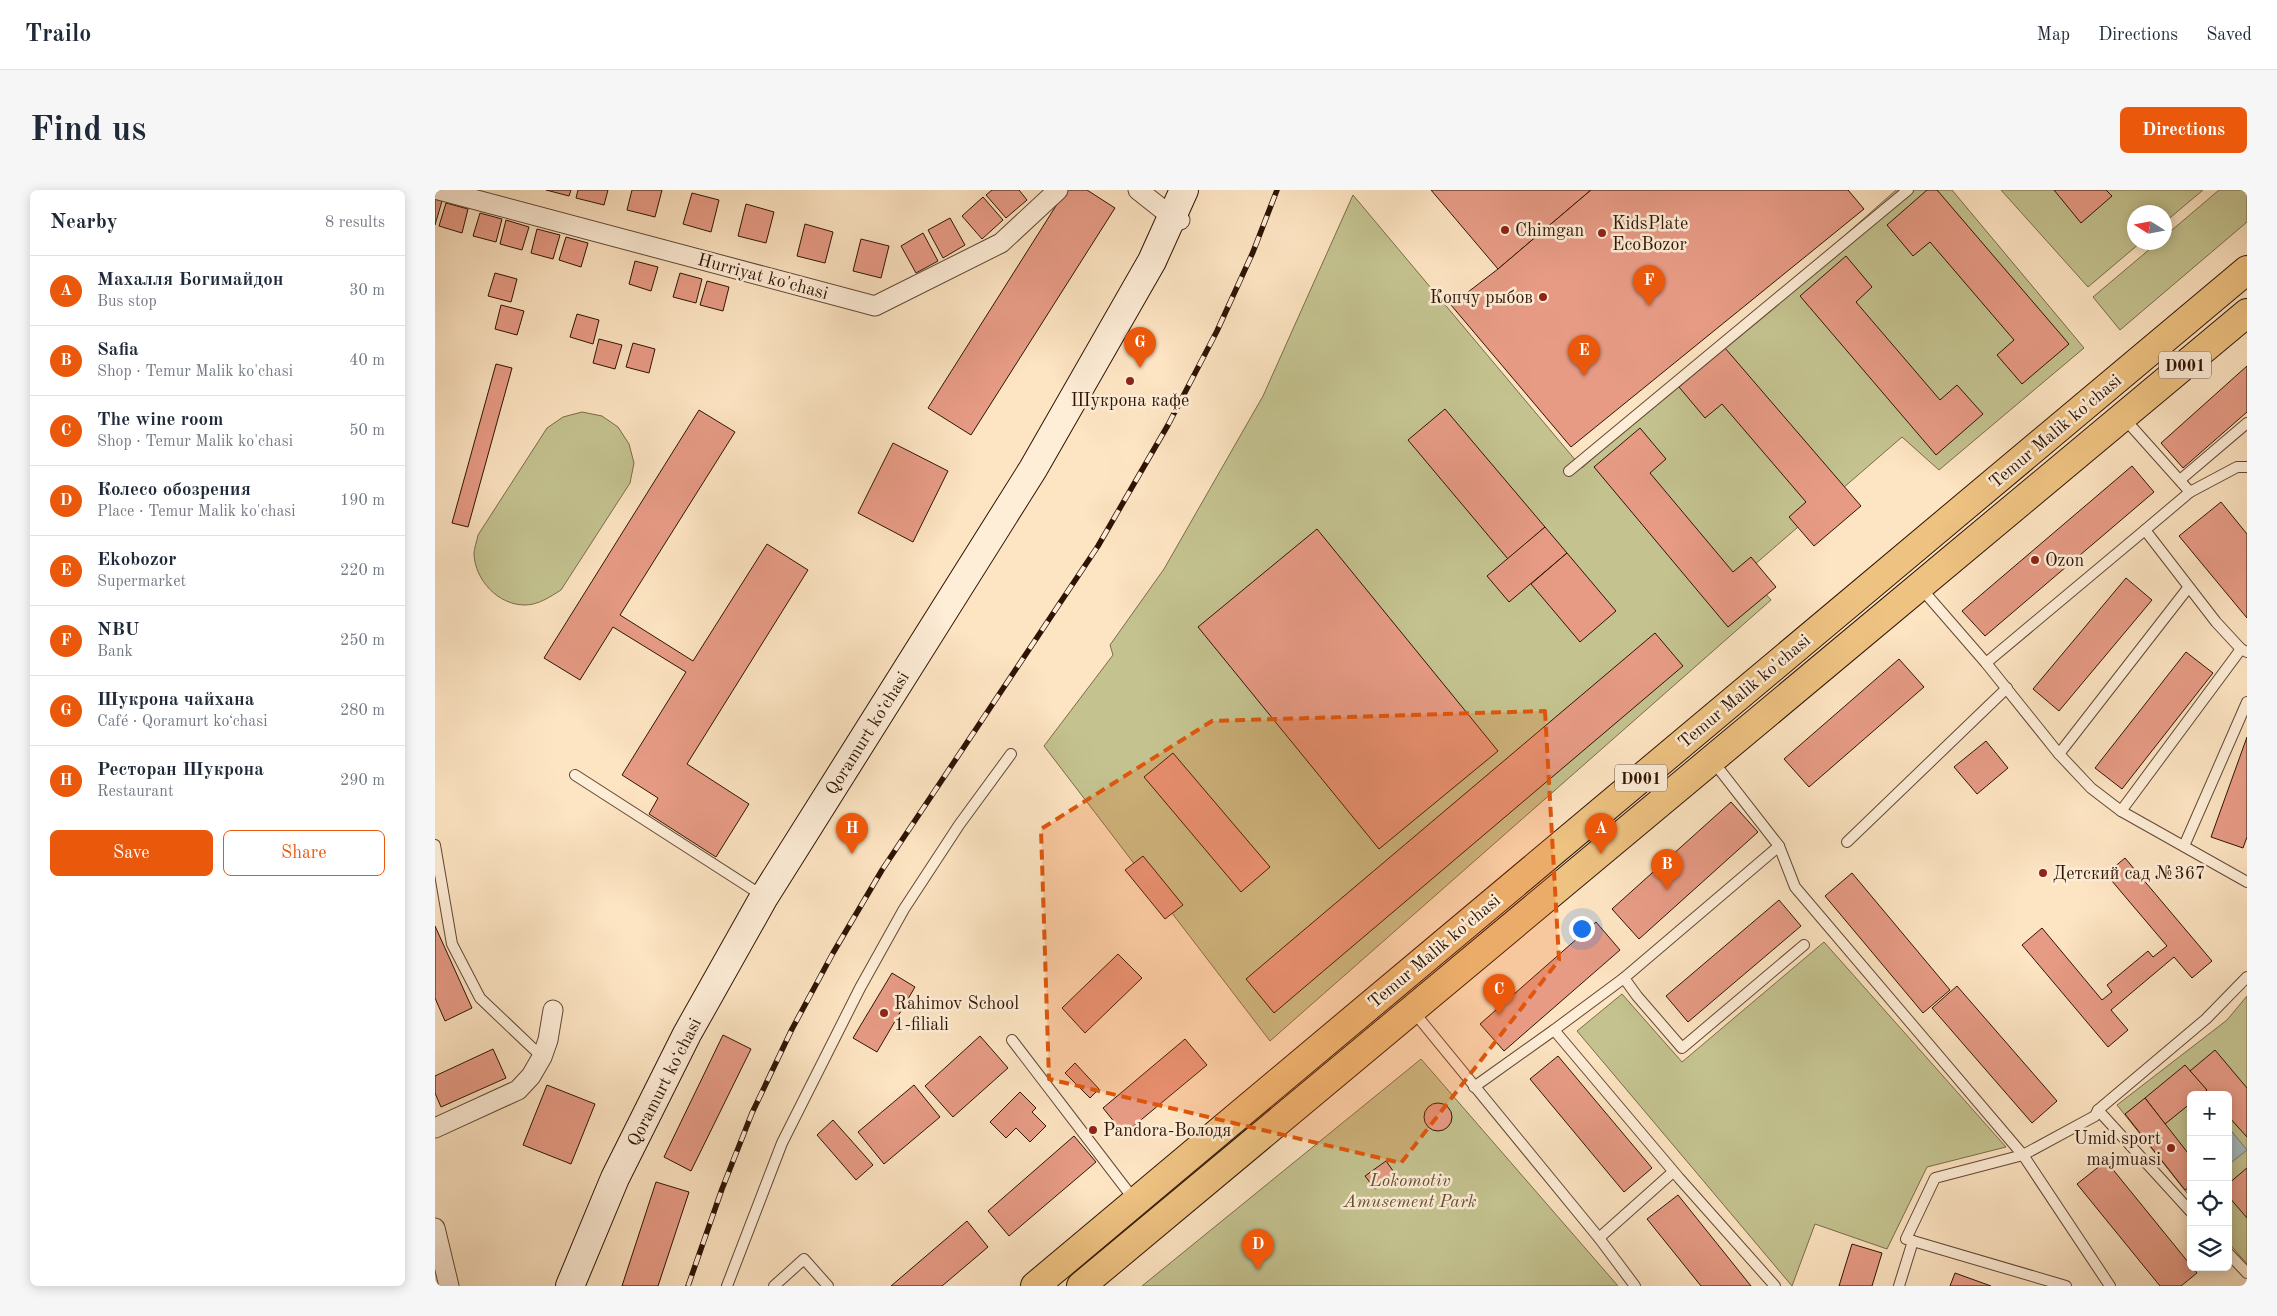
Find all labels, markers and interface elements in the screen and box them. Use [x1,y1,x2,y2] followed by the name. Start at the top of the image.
[25,23,91,47] text: Trailo
[2037,26,2070,44] text: Map
[2098,26,2178,44] text: Directions
[2206,26,2252,44] text: Saved
[2120,107,2247,153] button: Directions
[30,113,146,148] text: Find us
[2127,205,2172,250] north arrow
[50,212,118,233] text: Nearby
[325,215,385,231] text: 8 results
[1612,215,1688,254] place label: KidsPlate EcoBozor
[1515,222,1585,240] place label: Chimgan
[1499,224,1511,236] marker: Chimgan
[1596,227,1608,239] marker: KidsPlate EcoBozor
[695,251,830,303] street label: Hurriyat ko'chasi
[1633,265,1665,306] pin: F
[97,271,284,290] text: Махалля Богимайдон
[60,283,72,299] text: A
[349,283,385,299] text: 30 m
[1430,289,1533,307] place label: Копчу рыбов
[1537,291,1549,303] marker: Копчу рыбов
[97,294,157,310] text: Bus stop
[1124,327,1156,368] pin: G
[1568,335,1600,376] pin: E
[97,341,139,360] text: Safia
[2159,352,2211,378] road number: D001
[60,353,72,369] text: B
[349,353,385,369] text: 40 m
[97,364,293,380] text: Shop · Temur Malik ko'chasi
[1986,371,2125,492] street label: Temur Malik ko'chasi
[1124,375,1136,387] marker: Шукрона кафе
[1071,392,1189,411] place label: Шукрона кафе
[97,411,223,430] text: The wine room
[61,423,71,439] text: C
[349,423,385,439] text: 50 m
[97,434,293,450] text: Shop · Temur Malik ko'chasi
[97,481,251,500] text: Колесо обозрения
[60,493,72,509] text: D
[340,493,385,509] text: 190 m
[97,504,296,520] text: Place · Temur Malik ko'chasi
[97,551,177,570] text: Ekobozor
[2045,552,2084,570] place label: Ozon
[2029,554,2041,566] marker: Ozon
[60,563,72,579] text: E
[340,563,385,579] text: 220 m
[97,574,186,590] text: Supermarket
[97,621,140,640] text: NBU
[1675,631,1814,752] street label: Temur Malik ko'chasi
[61,633,71,649] text: F
[340,633,385,649] text: 250 m
[97,644,133,660] text: Bank
[823,669,913,798] street label: Qoramurt koʻchasi
[97,691,254,710] text: Шукрона чайхана
[60,703,72,719] text: G
[340,703,385,719] text: 280 m
[97,714,268,730] text: Café · Qoramurt koʻchasi
[97,761,264,780] text: Ресторан Шукрона
[1615,764,1667,792] road number: D001
[59,773,73,789] text: H
[340,773,385,789] text: 290 m
[97,784,174,800] text: Restaurant
[836,813,868,854] pin: H
[1585,813,1617,854] pin: A
[50,830,213,876] button: Save
[223,830,385,876] button: Share
[1651,849,1683,890] pin: B
[2053,865,2206,883] place label: Детский сад №367
[2037,867,2049,879] marker: Детский сад №367
[1365,891,1504,1012] street label: Temur Malik ko'chasi
[1569,916,1595,942] your location
[1483,974,1515,1015] pin: C
[894,995,1019,1034] place label: Rahimov School 1-filiali
[878,1007,890,1019] marker: Rahimov School 1-filiali
[625,1015,705,1150] street label: Qoramurt koʻchasi
[2187,1091,2232,1271] map controls
[2187,1091,2232,1136] button: +
[1103,1122,1231,1140] place label: Pandora-Володя
[1087,1124,1099,1136] marker: Pandora-Володя
[2074,1130,2161,1169] place label: Umid sport majmuasi
[2187,1136,2232,1181] button: −
[2165,1142,2177,1154] marker: Umid sport majmuasi
[1342,1172,1477,1211] park label: Lokomotiv Amusement Park
[2187,1181,2232,1226] button: locate
[2187,1226,2232,1271] button: layers
[1242,1229,1274,1270] pin: D

